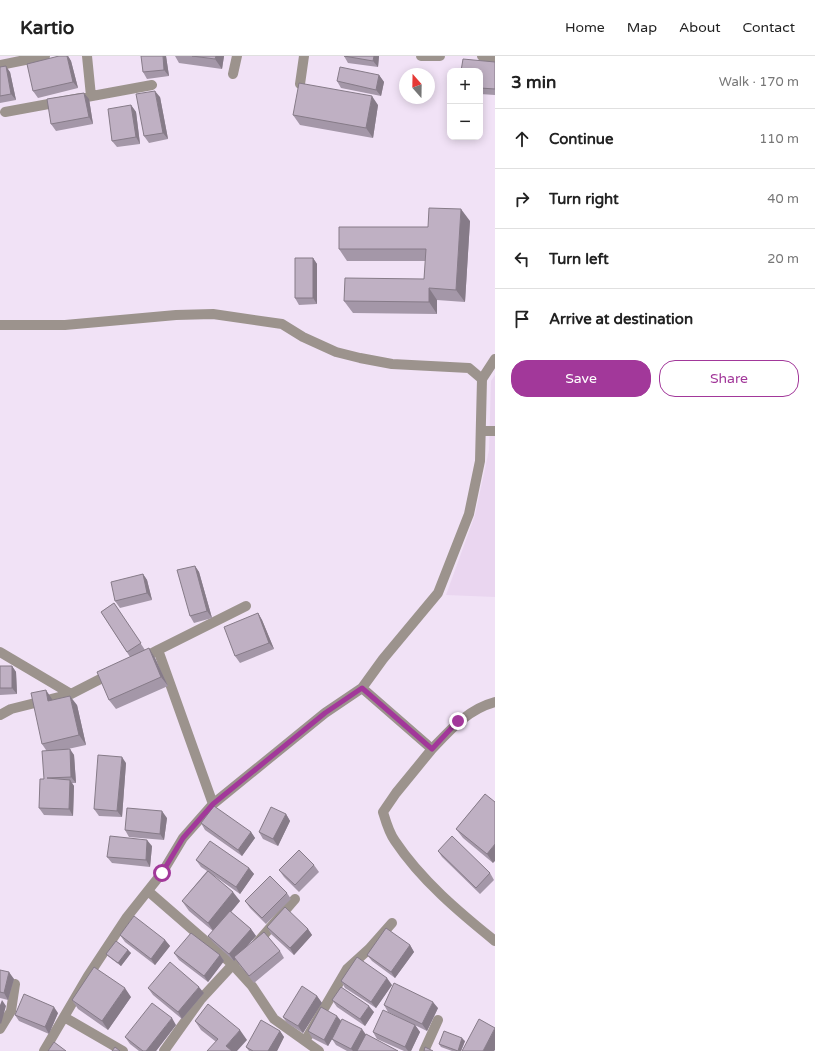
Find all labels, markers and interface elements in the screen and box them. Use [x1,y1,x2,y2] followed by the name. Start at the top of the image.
[20,17,74,39] text: Kartio
[565,19,605,36] text: Home
[627,19,657,36] text: Map
[679,19,721,36] text: About
[743,19,795,36] text: Contact
[399,68,435,104] north arrow
[447,68,483,140] map controls
[447,68,483,104] button: +
[511,72,556,93] text: 3 min
[719,74,799,90] text: Walk · 170 m
[447,104,483,140] button: −
[511,128,533,150] icon: ahead
[549,130,613,148] text: Continue
[759,131,799,147] text: 110 m
[511,188,533,210] icon: right
[549,190,619,208] text: Turn right
[767,191,799,207] text: 40 m
[511,248,533,270] icon: left
[549,250,609,268] text: Turn left
[767,251,799,267] text: 20 m
[511,308,533,330] icon: arrive
[549,310,693,328] text: Arrive at destination
[511,360,651,397] button: Save
[659,360,799,397] button: Share
[449,712,467,730] route end
[153,864,171,882] route start

